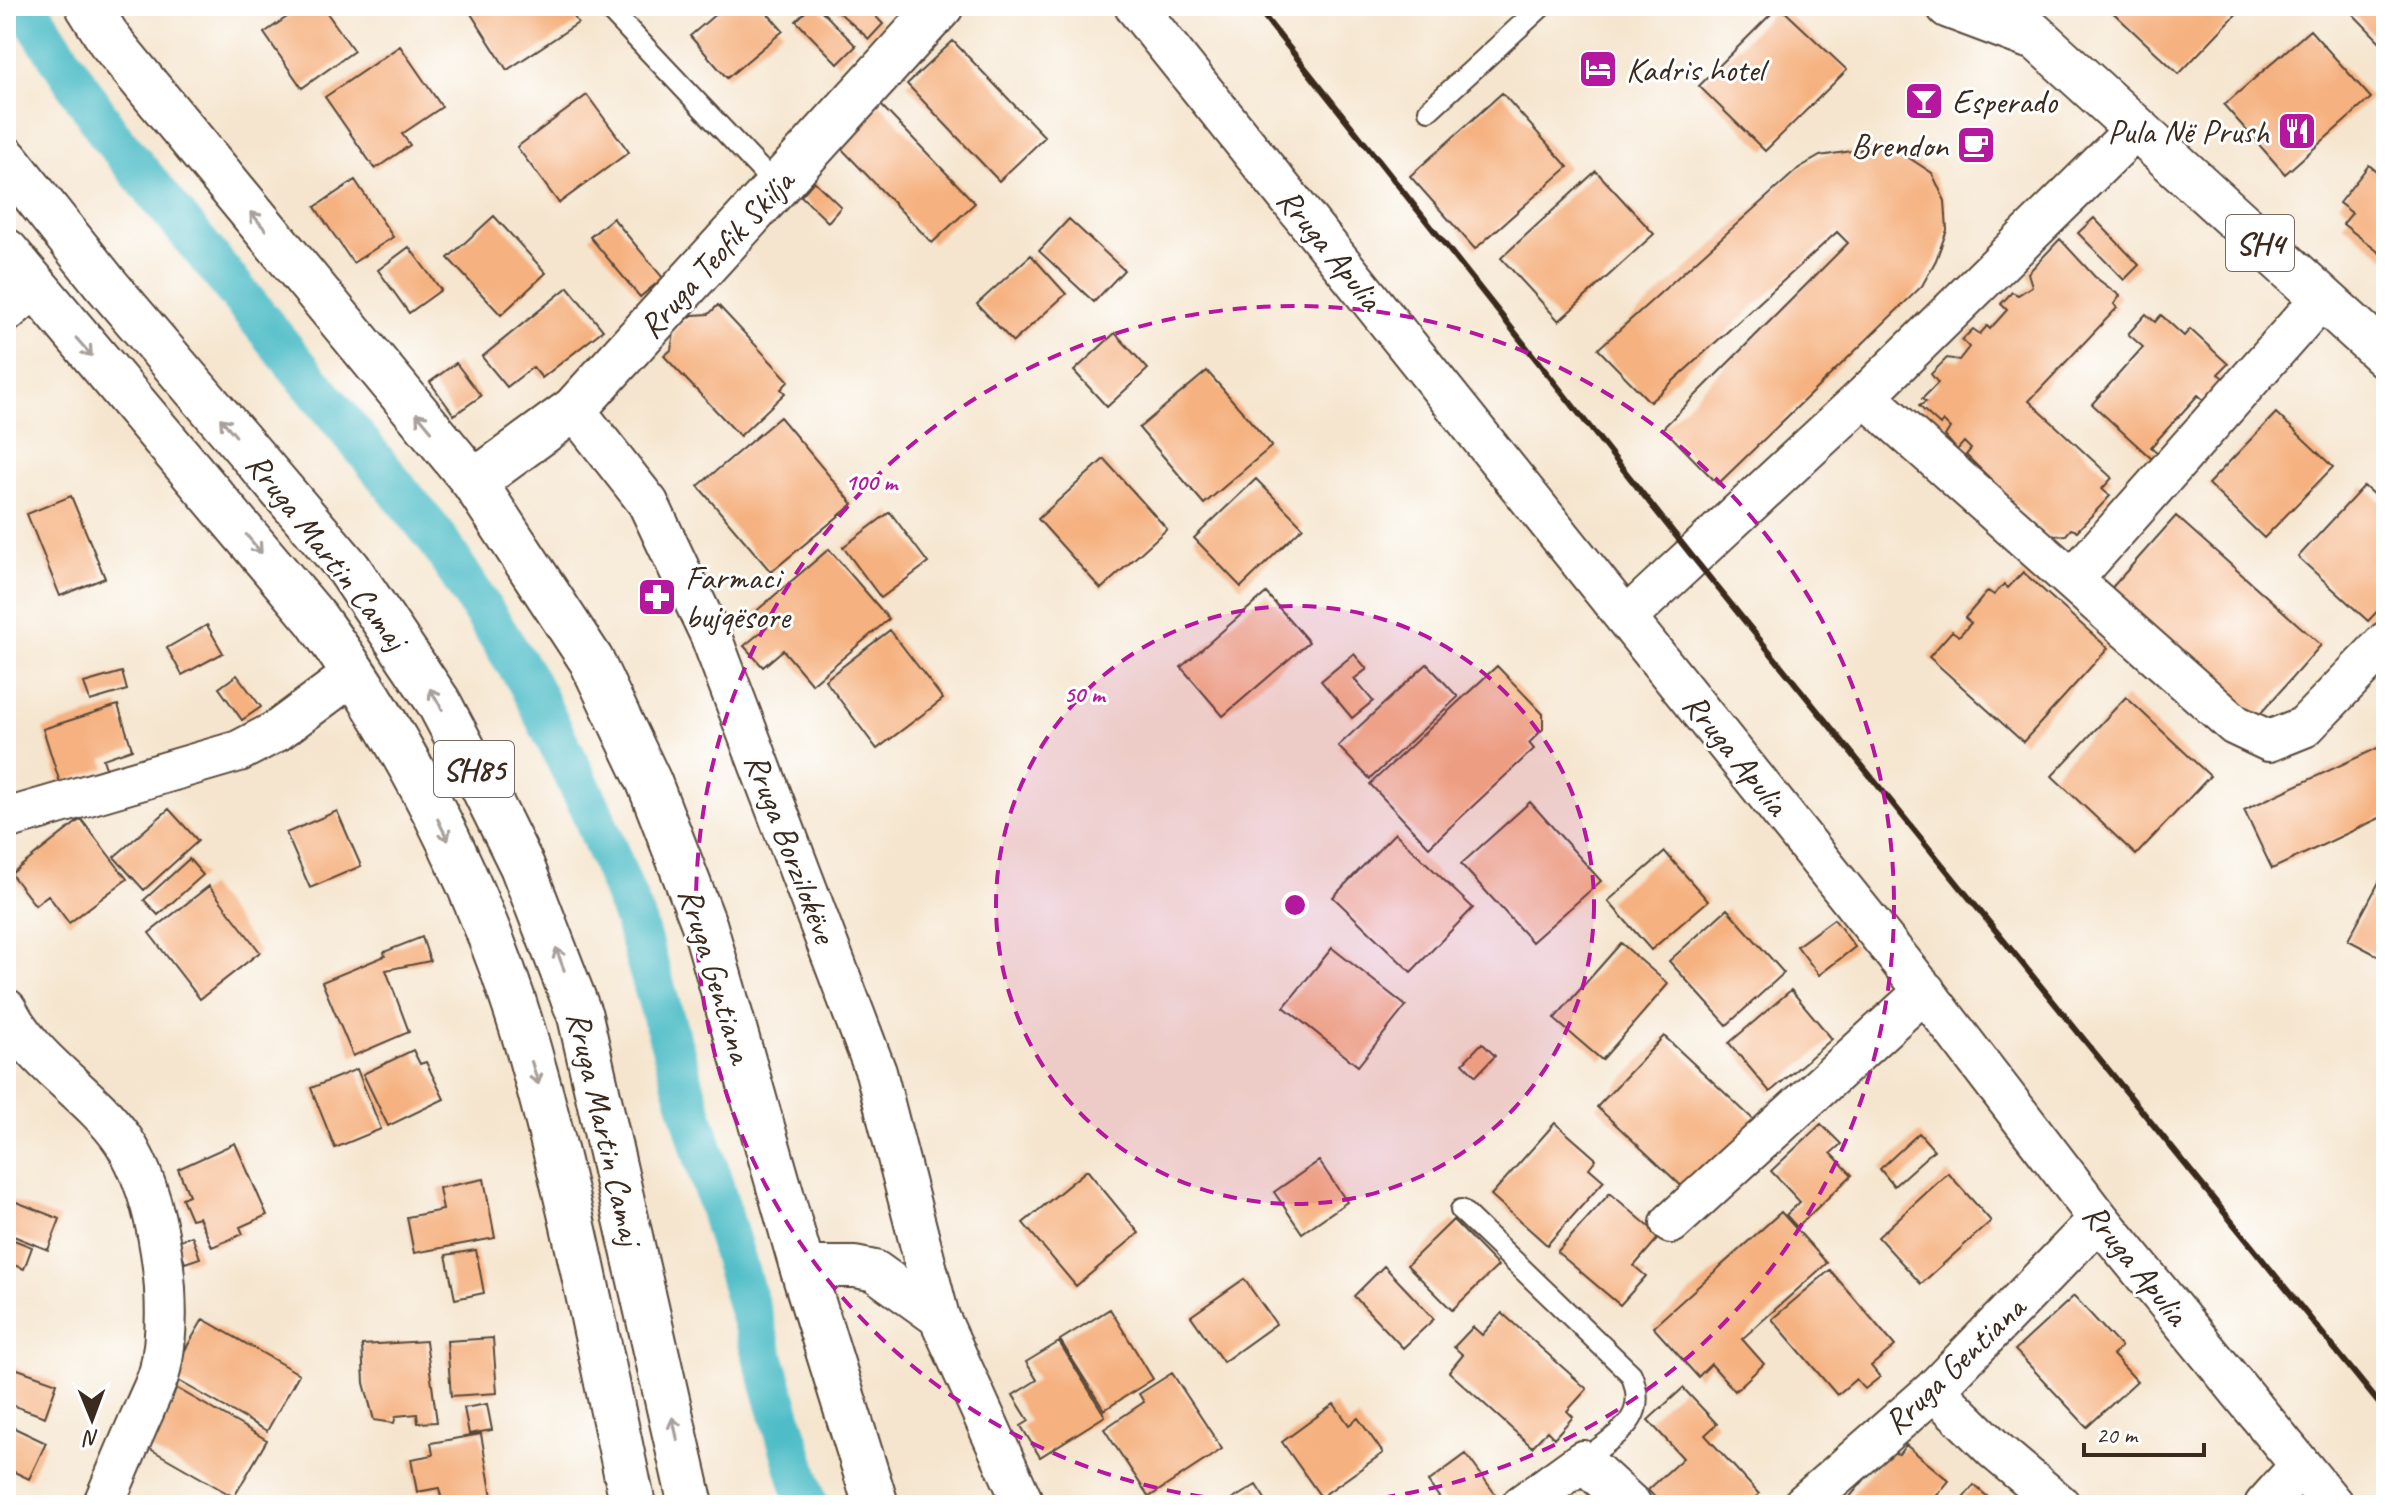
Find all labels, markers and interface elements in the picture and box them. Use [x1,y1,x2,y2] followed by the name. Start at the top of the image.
[1577,48,1619,90] hotel icon: Kadris hotel
[1626,48,1770,91] place label: Kadris hotel
[1903,80,1945,122] bar icon: Esperado
[1952,80,2059,123] place label: Esperado
[2108,110,2270,153] place label: Pula Në Prush
[2276,110,2318,152] restaurant icon: Pula Në Prush
[1851,124,1950,167] place label: Brendon
[1955,124,1997,166] cafe icon: Brendon
[629,159,805,347] street label: Rruga Teofik Skilja
[1268,179,1394,321] street label: Rruga Apulia
[250,211,267,232] one-way arrow
[2226,215,2294,271] road number: SH4
[75,337,93,357] one-way arrow
[415,412,433,433] one-way arrow
[219,417,237,437] one-way arrow
[237,444,420,661] street label: Rruga Martin Camaj
[845,467,899,497] text: 100 m
[245,534,263,554] one-way arrow
[685,556,792,638] place label: Farmaci bujqësore
[636,576,678,618] pharmacy icon: Farmaci bujqësore
[1064,679,1107,709] text: 50 m
[1674,684,1800,826] street label: Rruga Apulia
[428,688,444,711] one-way arrow
[434,741,514,797] road number: SH85
[735,747,848,951] street label: Rruga Borzilokëve
[436,818,451,842] one-way arrow
[669,882,764,1071] street label: Rruga Gentiana
[1281,891,1309,919] centre of rings
[552,947,566,972] one-way arrow
[557,1007,654,1253] street label: Rruga Martin Camaj
[528,1060,543,1086] one-way arrow
[2074,1194,2200,1336] street label: Rruga Apulia
[1874,1285,2036,1443] street label: Rruga Gentiana
[52,1379,132,1459] north arrow
[2084,1407,2204,1457] scale bar
[667,1416,682,1442] one-way arrow
[2096,1420,2139,1450] text: 20 m
[82,1424,99,1452] text: N

